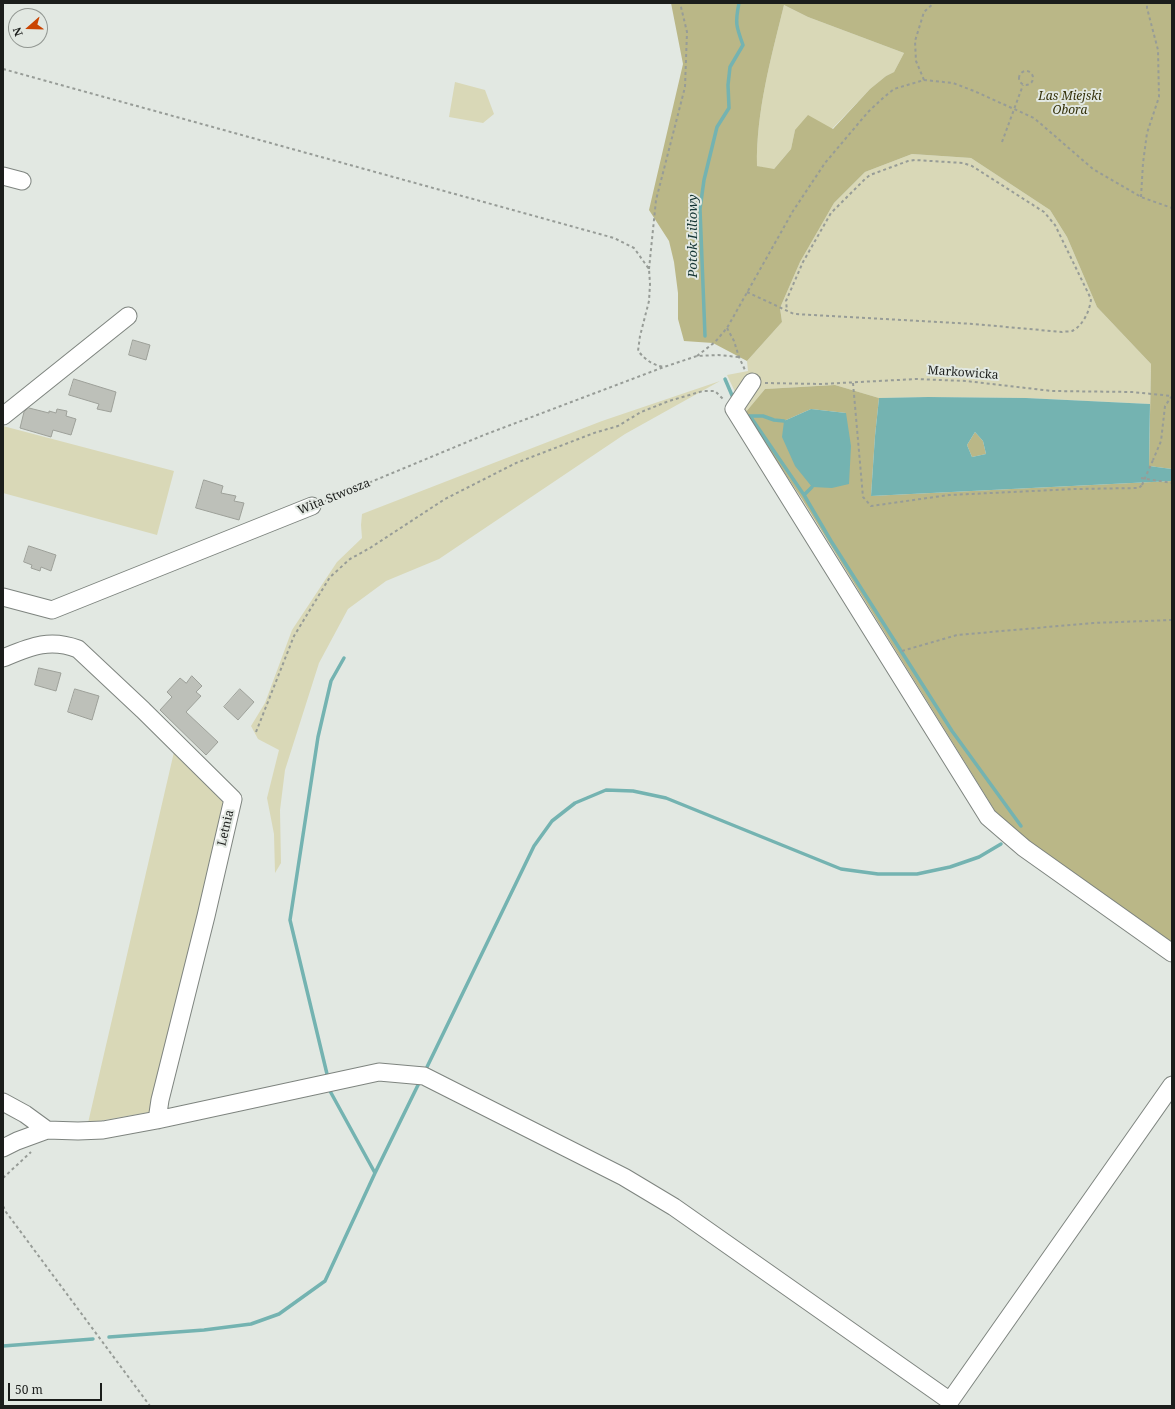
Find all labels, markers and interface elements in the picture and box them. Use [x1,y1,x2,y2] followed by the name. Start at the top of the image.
[8,8,48,48] north arrow
[9,25,26,39] text: N
[1038,90,1102,118] park label: Las Miejski Obora
[685,194,701,278] water label: Potok Liliowy
[927,363,999,383] street label: Markowicka
[296,476,372,518] street label: Wita Stwosza
[215,809,237,847] street label: Letnia
[10,1375,104,1401] scale bar
[15,1381,43,1398] text: 50 m

